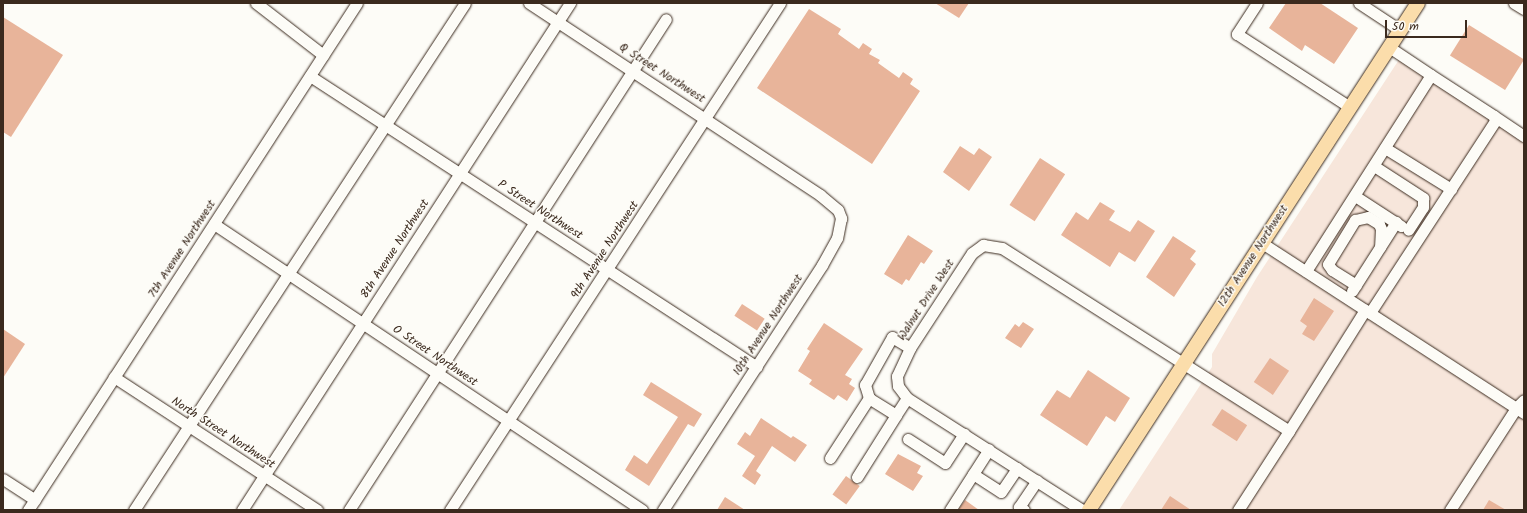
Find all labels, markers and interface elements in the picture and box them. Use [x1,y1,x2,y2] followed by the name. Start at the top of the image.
[1387,12,1469,38] scale bar
[1392,17,1419,36] text: 50 m
[616,40,708,106] street label: Q Street Northwest
[495,177,585,243] street label: P Street Northwest
[358,197,432,301] street label: 8th Avenue Northwest
[145,198,219,300] street label: 7th Avenue Northwest
[568,198,642,302] street label: 9th Avenue Northwest
[1215,202,1291,310] street label: 12th Avenue Northwest
[894,257,958,343] street label: Walnut Drive West
[730,272,806,378] street label: 10th Avenue Northwest
[390,322,480,390] street label: O Street Northwest
[169,394,277,472] street label: North Street Northwest

